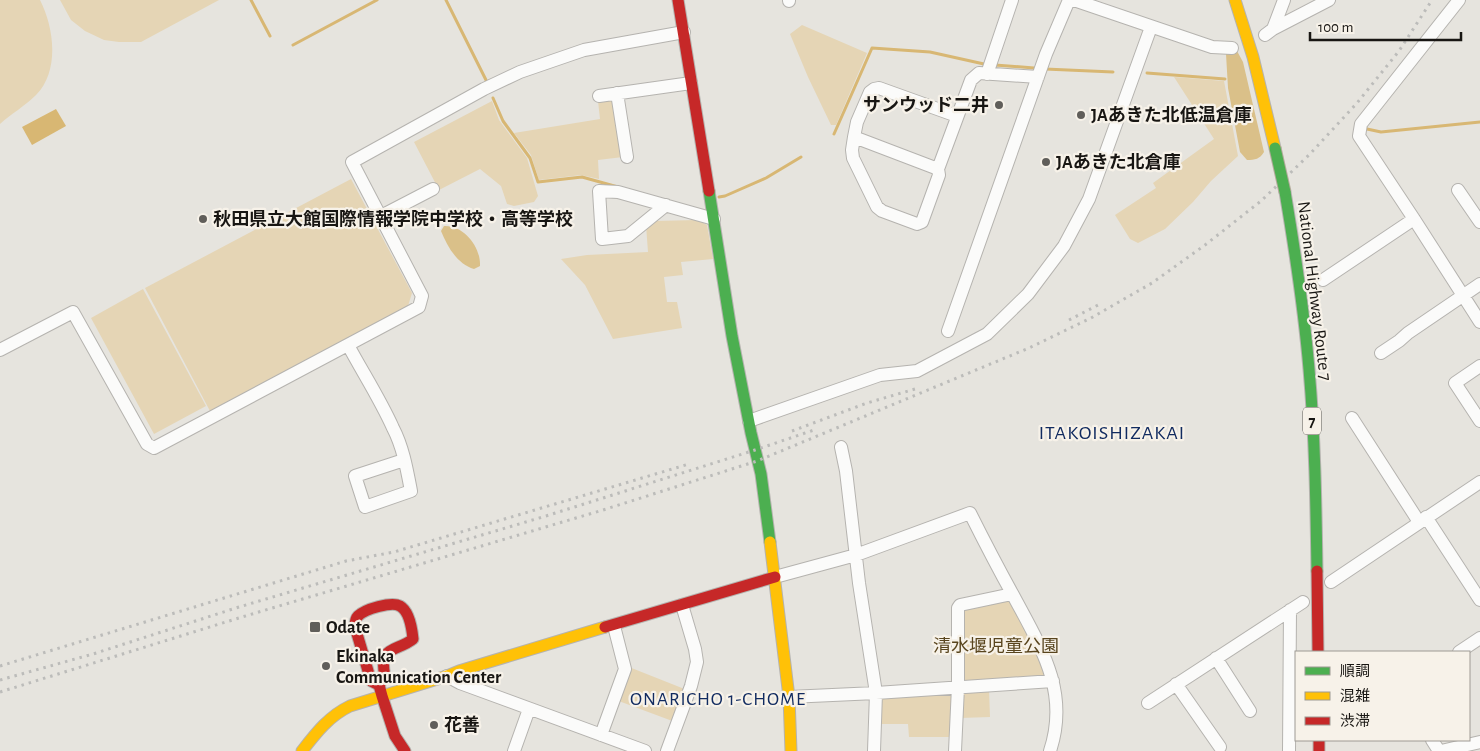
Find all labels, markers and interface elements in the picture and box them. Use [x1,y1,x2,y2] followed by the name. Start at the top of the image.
[1310,10,1461,42] scale bar
[1318,20,1353,35] text: 100 m
[863,95,989,115] place label: サンウッド二井
[993,99,1005,111] marker: サンウッド二井
[1091,105,1252,125] place label: JAあきた北低温倉庫
[1075,109,1087,121] marker: JAあきた北低温倉庫
[1056,152,1181,172] place label: JAあきた北倉庫
[1040,156,1052,168] marker: JAあきた北倉庫
[1294,200,1334,382] street label: National Highway Route 7
[213,209,573,229] place label: 秋田県立大館国際情報学院中学校・高等学校
[197,213,209,225] marker: 秋田県立大館国際情報学院中学校・高等学校
[1303,408,1321,434] road number: 7
[1039,423,1185,443] district label: ITAKOISHIZAKAI
[326,619,370,637] place label: Odate
[308,620,322,634] marker: Odate
[933,637,1059,656] park label: 清水堰児童公園
[336,648,502,687] place label: Ekinaka Communication Center
[1295,651,1470,741] legend
[320,660,332,672] marker: Ekinaka Communication Center
[1340,664,1370,679] text: 順調
[1340,688,1370,704] text: 混雑
[630,690,806,709] district label: ONARICHO 1-CHOME
[1340,713,1370,729] text: 渋滞
[444,715,480,735] place label: 花善
[428,719,440,731] marker: 花善

